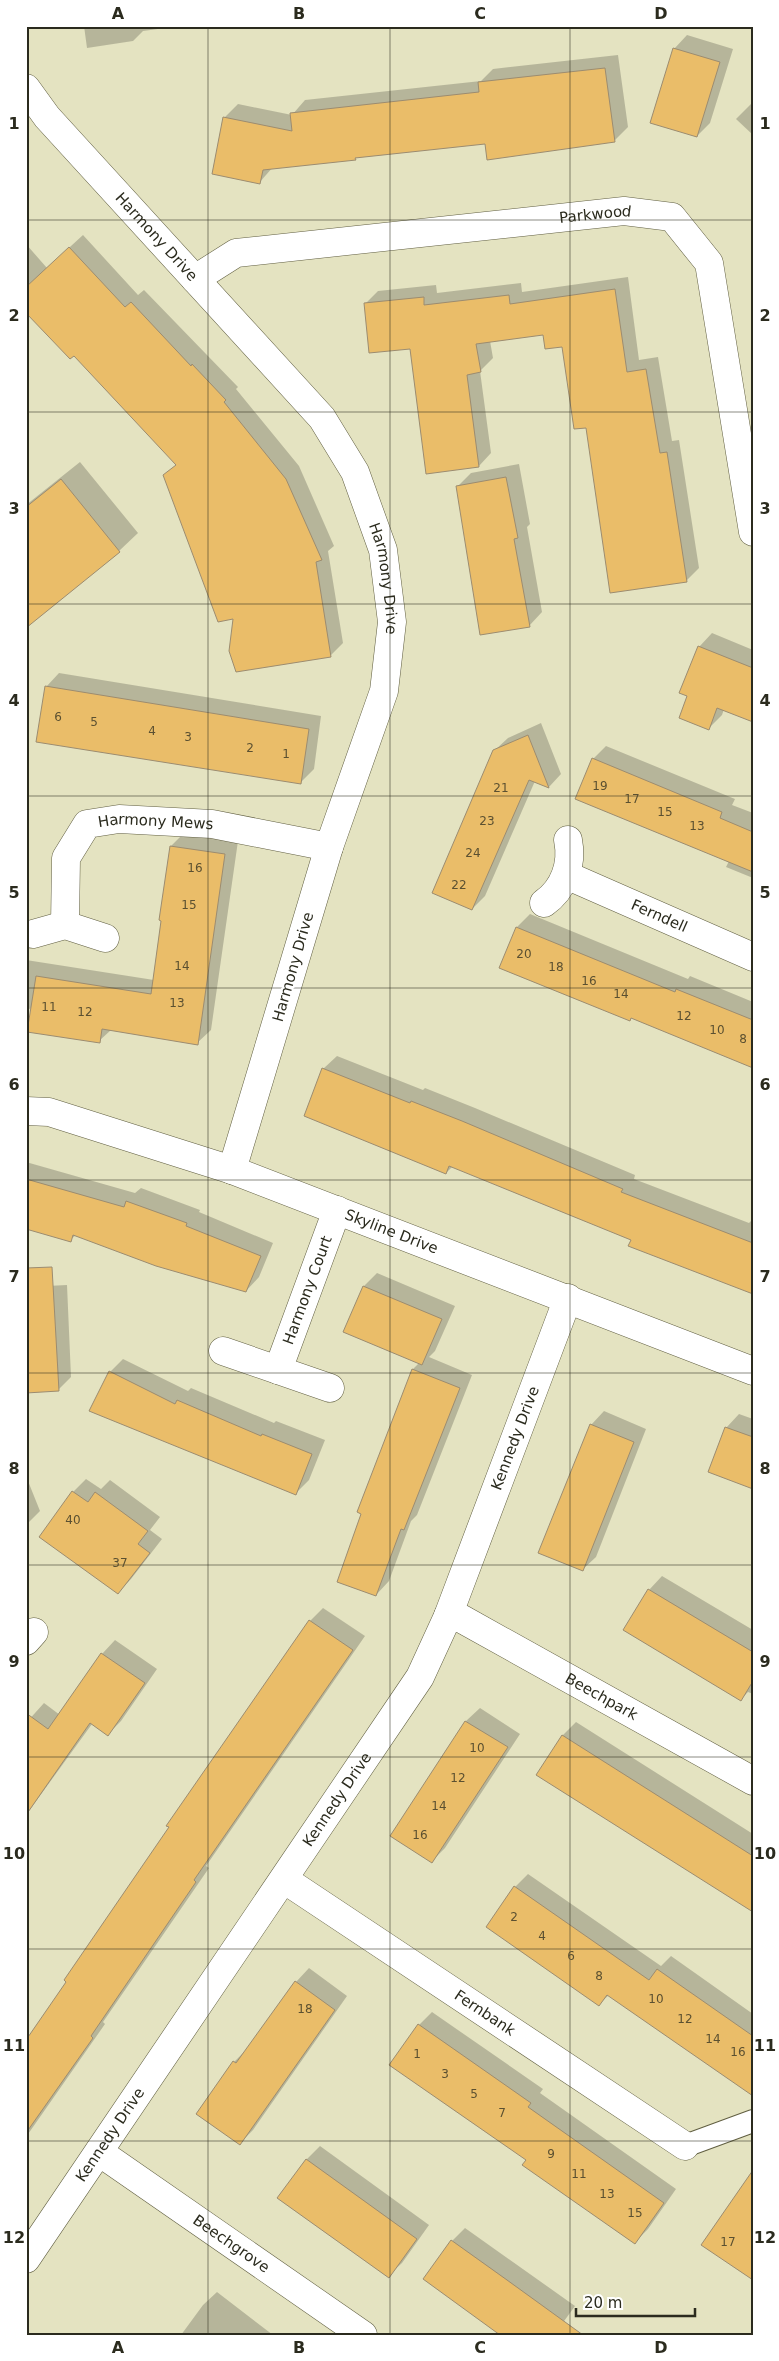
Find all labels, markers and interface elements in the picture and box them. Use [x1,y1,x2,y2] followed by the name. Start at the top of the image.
[112,4,125,23] text: A
[293,4,305,23] text: B
[474,4,486,23] text: C
[654,4,668,23] text: D
[8,114,20,133] text: 1
[759,114,771,133] text: 1
[112,189,201,285] street label: Harmony Drive
[558,202,633,227] street label: Parkwood
[8,306,20,325] text: 2
[759,306,771,325] text: 2
[8,499,20,518] text: 3
[759,499,771,518] text: 3
[365,520,401,635] street label: Harmony Drive
[8,691,20,710] text: 4
[759,691,771,710] text: 4
[54,710,62,724] house number: 6
[90,715,98,729] house number: 5
[148,724,156,738] house number: 4
[184,730,192,744] house number: 3
[246,741,254,755] house number: 2
[282,747,290,761] house number: 1
[592,779,608,793] house number: 19
[493,781,509,795] house number: 21
[624,792,640,806] house number: 17
[657,805,673,819] house number: 15
[97,810,214,833] street label: Harmony Mews
[479,814,495,828] house number: 23
[689,819,705,833] house number: 13
[465,846,481,860] house number: 24
[187,861,203,875] house number: 16
[451,878,467,892] house number: 22
[8,883,20,902] text: 5
[759,883,771,902] text: 5
[629,896,690,936] street label: Ferndell
[181,898,197,912] house number: 15
[269,910,317,1024] street label: Harmony Drive
[516,947,532,961] house number: 20
[174,959,190,973] house number: 14
[548,960,564,974] house number: 18
[581,974,597,988] house number: 16
[613,987,629,1001] house number: 14
[169,996,185,1010] house number: 13
[41,1000,57,1014] house number: 11
[77,1005,93,1019] house number: 12
[676,1009,692,1023] house number: 12
[709,1023,725,1037] house number: 10
[739,1032,747,1046] house number: 8
[8,1075,20,1094] text: 6
[759,1075,771,1094] text: 6
[342,1205,441,1258] street label: Skyline Drive
[279,1233,336,1347] street label: Harmony Court
[8,1267,20,1286] text: 7
[759,1267,771,1286] text: 7
[487,1384,543,1493] street label: Kennedy Drive
[8,1459,20,1478] text: 8
[759,1459,771,1478] text: 8
[65,1513,81,1527] house number: 40
[112,1556,128,1570] house number: 37
[8,1652,20,1671] text: 9
[759,1652,771,1671] text: 9
[562,1669,641,1724] street label: Beechpark
[469,1741,485,1755] house number: 10
[299,1749,375,1850] street label: Kennedy Drive
[450,1771,466,1785] house number: 12
[431,1799,447,1813] house number: 14
[412,1828,428,1842] house number: 16
[3,1844,25,1863] text: 10
[754,1844,776,1863] text: 10
[510,1910,518,1924] house number: 2
[538,1929,546,1943] house number: 4
[567,1949,575,1963] house number: 6
[595,1969,603,1983] house number: 8
[451,1986,519,2040] street label: Fernbank
[648,1992,664,2006] house number: 10
[297,2002,313,2016] house number: 18
[677,2012,693,2026] house number: 12
[705,2032,721,2046] house number: 14
[3,2036,25,2055] text: 11
[754,2036,776,2055] text: 11
[730,2045,746,2059] house number: 16
[413,2047,421,2061] house number: 1
[441,2067,449,2081] house number: 3
[72,2084,148,2185] street label: Kennedy Drive
[470,2087,478,2101] house number: 5
[498,2106,506,2120] house number: 7
[547,2147,555,2161] house number: 9
[571,2167,587,2181] house number: 11
[599,2187,615,2201] house number: 13
[627,2206,643,2220] house number: 15
[190,2211,273,2277] street label: Beechgrove
[3,2228,25,2247] text: 12
[754,2228,776,2247] text: 12
[720,2235,736,2249] house number: 17
[576,2286,695,2318] scale bar
[584,2294,622,2312] text: 20 m
[112,2338,125,2357] text: A
[293,2338,305,2357] text: B
[474,2338,486,2357] text: C
[654,2338,668,2357] text: D

